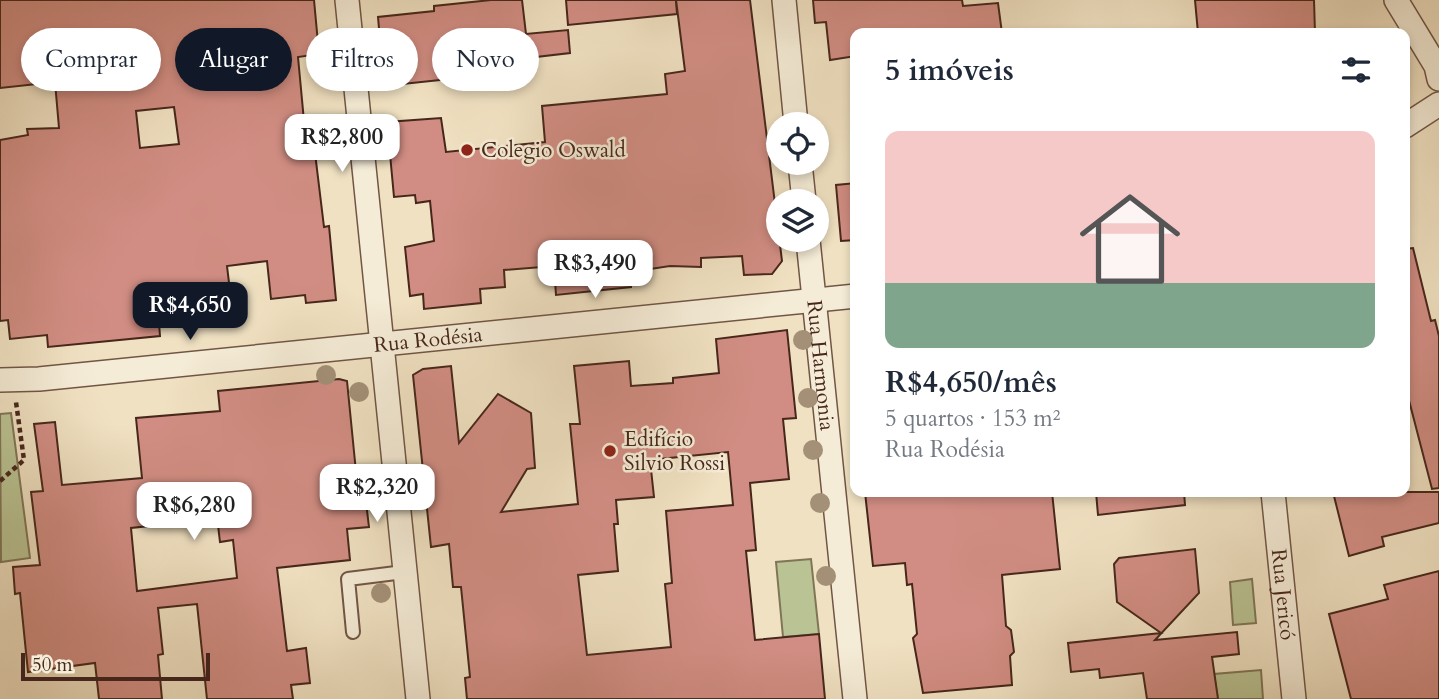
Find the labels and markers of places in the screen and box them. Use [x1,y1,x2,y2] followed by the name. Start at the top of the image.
[277,114,407,174] pin: R$2,800
[481,136,626,165] place label: Colegio Oswald
[459,142,475,158] marker: Colegio Oswald
[530,240,660,300] pin: R$3,490
[125,282,255,342] pin: R$4,650
[624,425,725,478] place label: Edifício Silvio Rossi
[602,443,618,459] marker: Edifício Silvio Rossi
[312,464,442,524] pin: R$2,320
[129,482,259,542] pin: R$6,280

